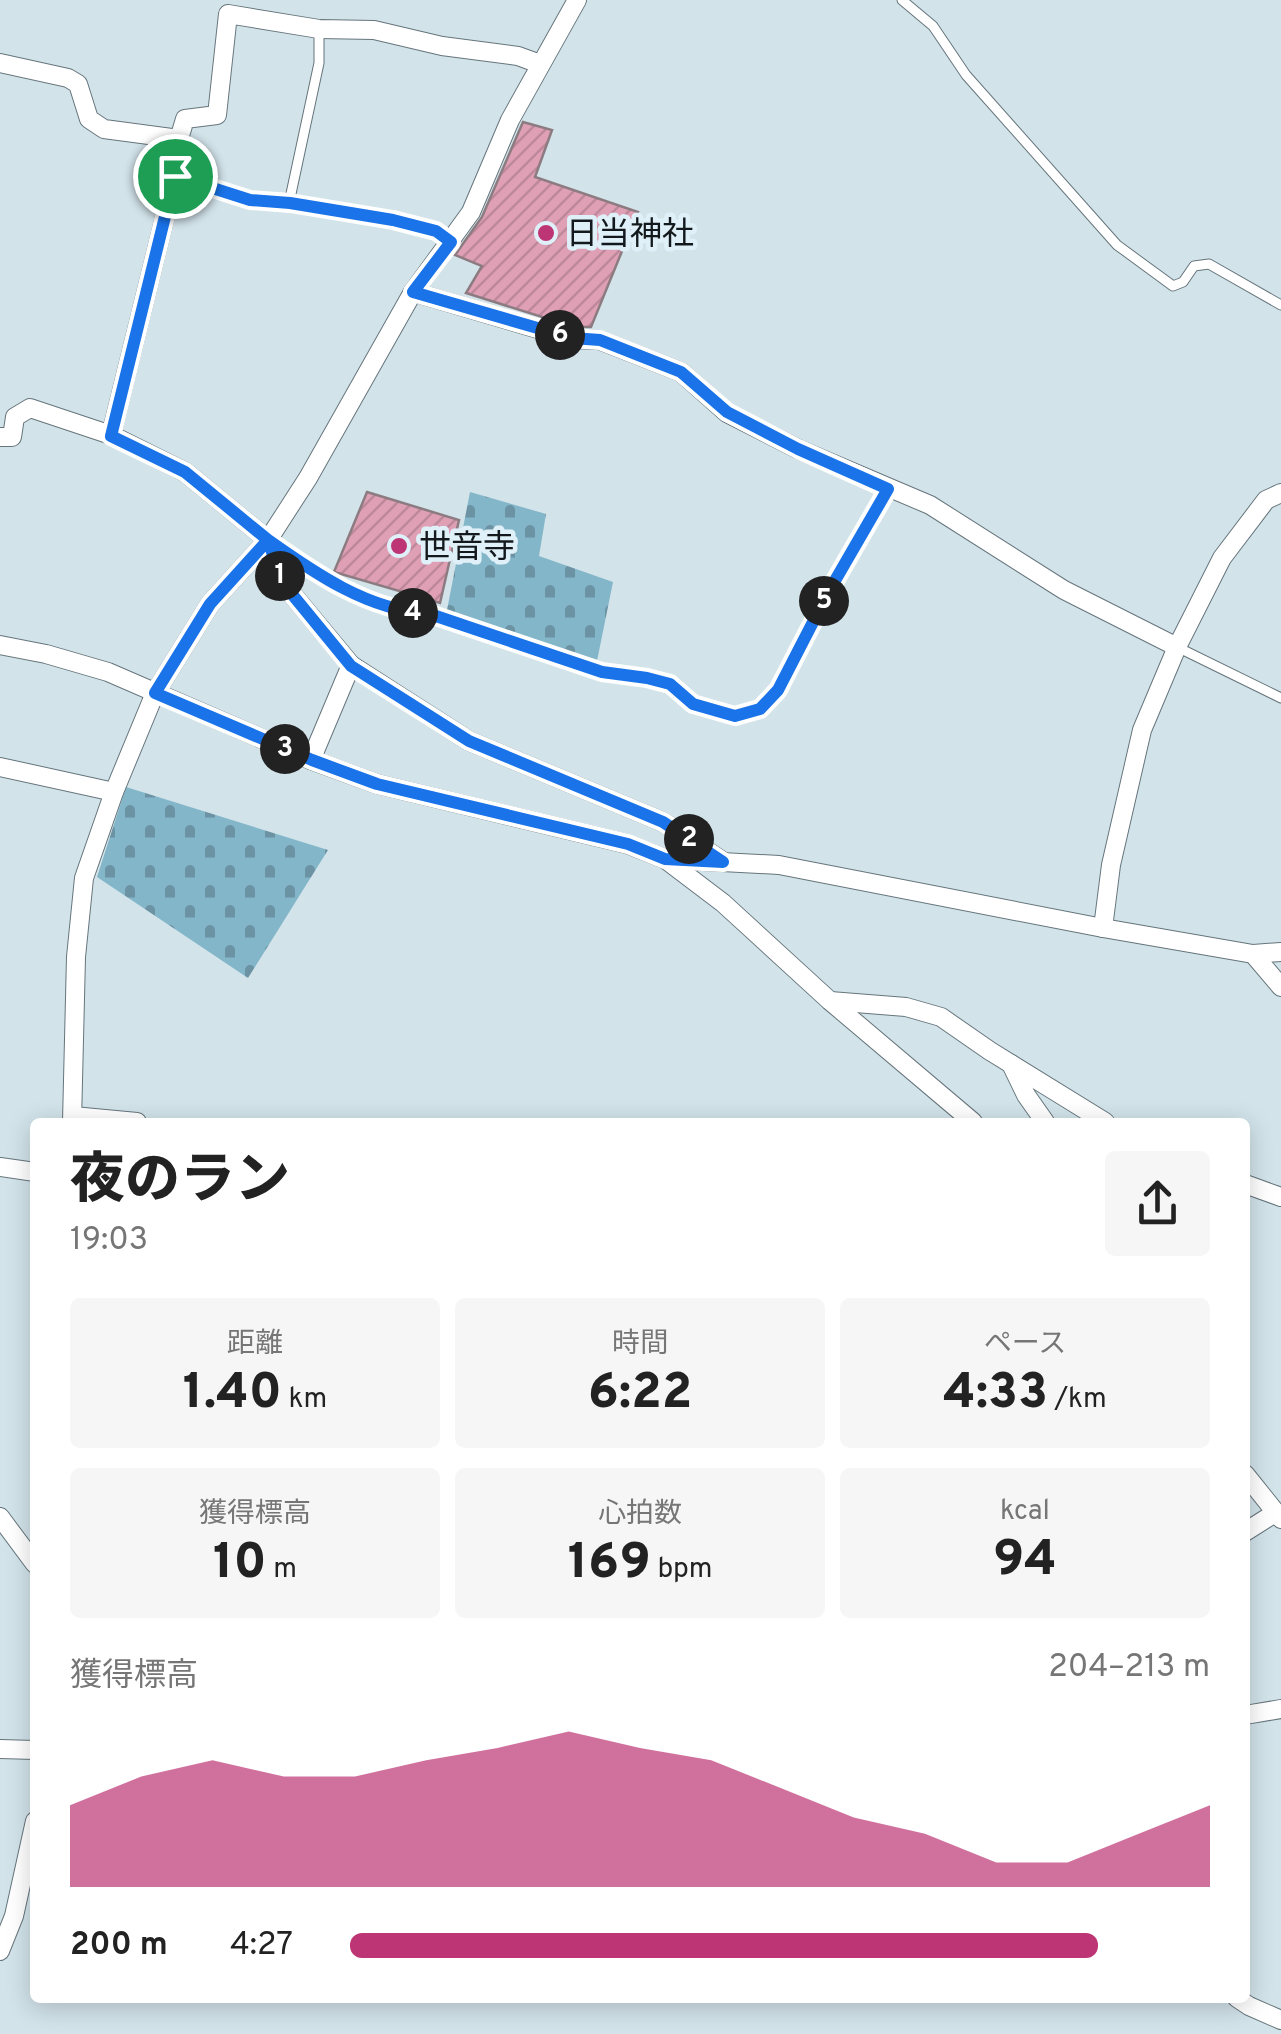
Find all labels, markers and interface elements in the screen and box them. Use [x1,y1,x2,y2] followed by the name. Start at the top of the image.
[133,134,218,219] pin
[148,149,203,204] icon: arrive
[566,216,694,256] place label: 日当神社
[535,222,557,244] marker: 日当神社
[535,310,585,360] pin: 6
[551,317,569,353] text: 6
[419,529,515,569] place label: 世音寺
[388,535,410,557] marker: 世音寺
[255,551,305,601] pin: 1
[274,558,286,594] text: 1
[799,576,849,626] pin: 5
[815,583,833,619] text: 5
[388,588,438,638] pin: 4
[404,595,422,631] text: 4
[260,724,310,774] pin: 3
[277,731,293,767] text: 3
[664,814,714,864] pin: 2
[680,821,698,857] text: 2
[70,1148,290,1218] text: 夜のラン
[1105,1151,1210,1256] button: share
[70,1221,148,1261] text: 19:03
[227,1327,283,1363] text: 距離
[612,1327,668,1363] text: 時間
[984,1327,1066,1363] text: ペース
[183,1363,282,1426] text: 1.40
[588,1363,692,1426] text: 6:22
[943,1363,1048,1426] text: 4:33
[282,1382,327,1418] text: km
[1048,1382,1107,1418] text: /km
[1000,1494,1050,1530] text: kcal
[199,1497,311,1533] text: 獲得標高
[598,1497,682,1533] text: 心拍数
[993,1530,1057,1593] text: 94
[213,1533,267,1596] text: 10
[568,1533,651,1596] text: 169
[267,1552,297,1588] text: m
[651,1552,712,1588] text: bpm
[1048,1648,1210,1688] text: 204–213 m
[70,1657,198,1697] text: 獲得標高
[70,1926,168,1966] text: 200 m
[230,1926,293,1966] text: 4:27

